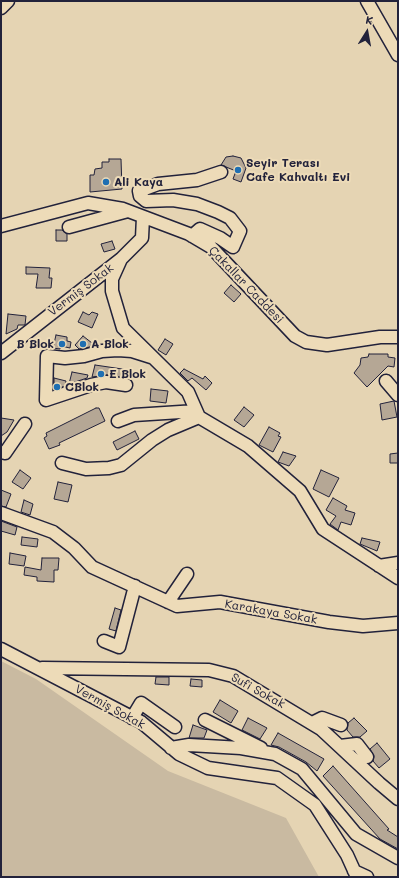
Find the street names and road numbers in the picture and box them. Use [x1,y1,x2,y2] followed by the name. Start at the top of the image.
[206,244,286,326] street label: Çakallar Caddesi
[45,261,117,319] street label: Vermiş Sokak
[224,597,318,627] street label: Karakaya Sokak
[228,670,288,712] street label: Sufi Sokak
[72,682,148,732] street label: Vermiş Sokak

